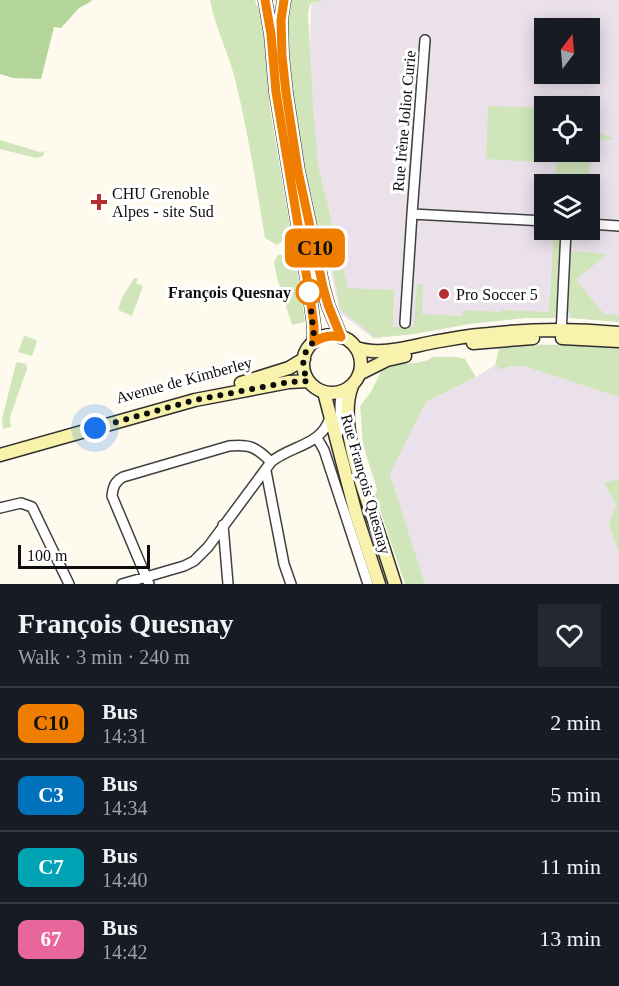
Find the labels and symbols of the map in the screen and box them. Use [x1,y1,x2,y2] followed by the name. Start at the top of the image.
[534,18,600,84] north arrow
[389,50,419,192] street label: Rue Irène Joliot Curie
[112,185,214,221] place label: CHU Grenoble Alpes - site Sud
[90,193,108,211] marker: CHU Grenoble Alpes - site Sud
[280,228,350,268] line badge: C10
[296,279,322,305] marker: François Quesnay
[168,284,291,302] place label: François Quesnay
[456,286,538,303] place label: Pro Soccer 5
[437,287,451,301] marker: Pro Soccer 5
[114,354,254,407] street label: Avenue de Kimberley
[337,412,394,556] street label: Rue François Quesnay
[80,413,110,443] your location
[18,542,150,570] scale bar

